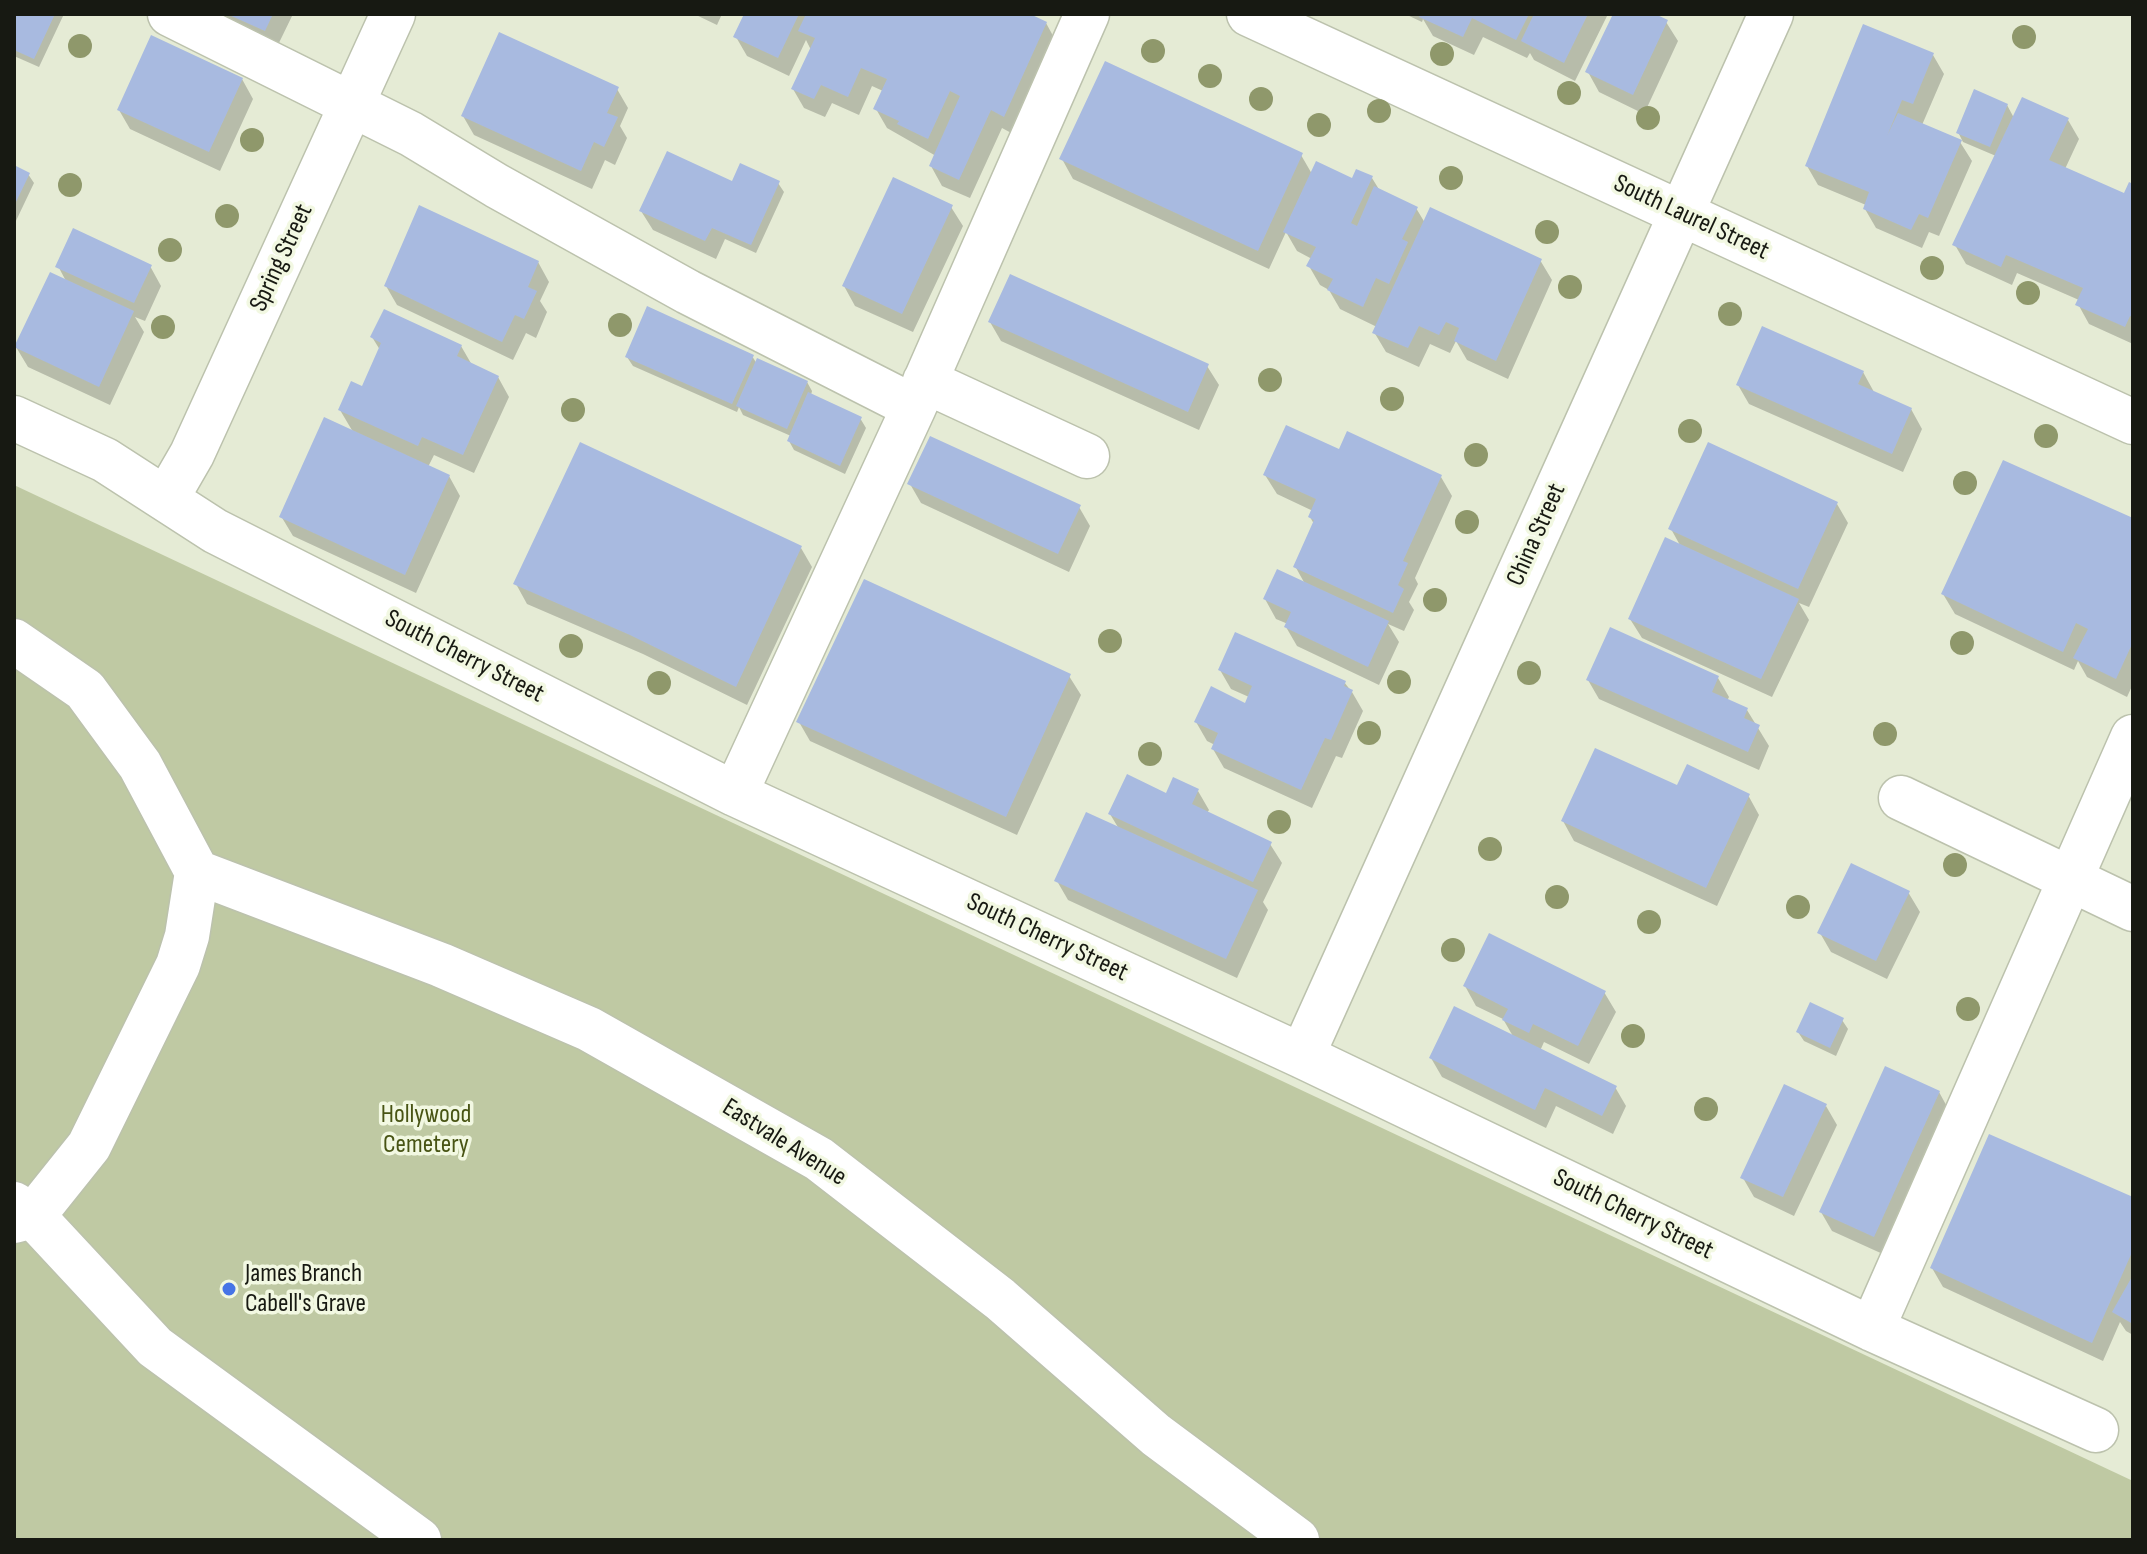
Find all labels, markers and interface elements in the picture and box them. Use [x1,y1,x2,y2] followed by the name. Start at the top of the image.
[1608,168,1774,268] street label: South Laurel Street
[244,199,320,317] street label: Spring Street
[1501,479,1573,591] street label: China Street
[379,604,549,710] street label: South Cherry Street
[961,887,1133,989] street label: South Cherry Street
[716,1093,852,1193] street label: Eastvale Avenue
[381,1099,471,1160] park label: Hollywood Cemetery
[1548,1163,1718,1267] street label: South Cherry Street
[245,1258,366,1320] place label: James Branch Cabell's Grave
[220,1280,238,1298] marker: James Branch Cabell's Grave

